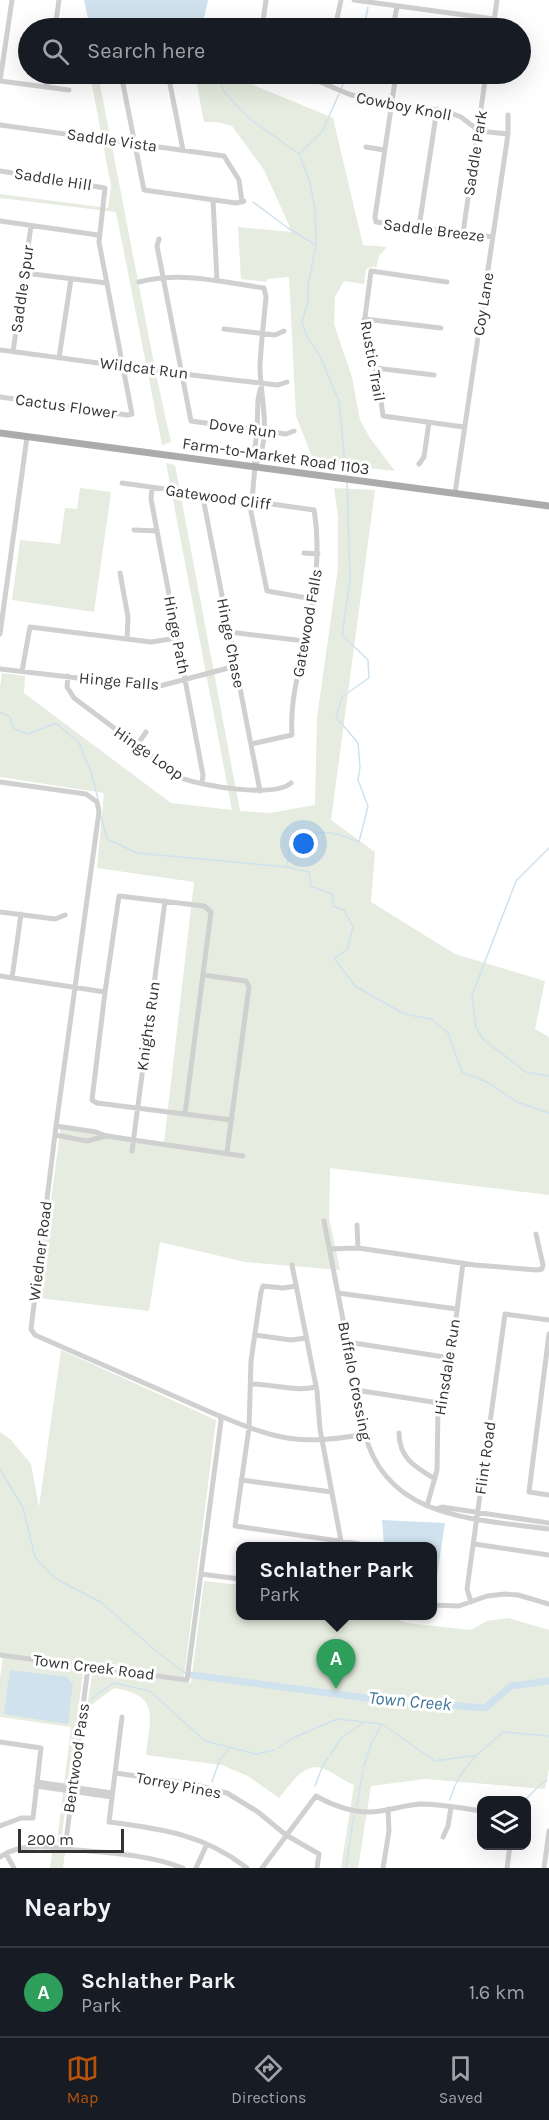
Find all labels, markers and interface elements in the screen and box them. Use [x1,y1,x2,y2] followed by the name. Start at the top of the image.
[18,18,531,84] search box
[39,35,72,68] icon: search
[87,38,205,64] text: Search here
[355,87,453,125] street label: Cowboy Knoll
[459,109,491,197] street label: Saddle Park
[66,124,158,156] street label: Saddle Vista
[13,163,93,195] street label: Saddle Hill
[382,214,486,246] street label: Saddle Breeze
[6,244,38,334] street label: Saddle Spur
[469,271,497,337] street label: Coy Lane
[357,319,389,403] street label: Rustic Trail
[99,353,189,383] street label: Wildcat Run
[14,389,118,423] street label: Cactus Flower
[208,414,278,442] street label: Dove Run
[181,433,371,479] street label: Farm-to-Market Road 1103
[164,480,272,514] street label: Gatewood Cliff
[288,567,326,679] street label: Gatewood Falls
[160,594,194,676] street label: Hinge Path
[213,596,249,690] street label: Hinge Chase
[78,668,160,694] street label: Hinge Falls
[111,722,187,784] street label: Hinge Loop
[289,829,318,858] your location
[132,980,164,1072] street label: Knights Run
[24,1200,56,1302] street label: Wiedner Road
[430,1317,464,1417] street label: Hinsdale Run
[334,1320,376,1442] street label: Buffalo Crossing
[470,1420,500,1496] street label: Flint Road
[236,1542,437,1620] popup
[259,1557,414,1583] text: Schlather Park
[259,1583,300,1606] text: Park
[316,1640,356,1689] pin: A
[32,1650,156,1684] street label: Town Creek Road
[368,1686,453,1716] water label: Town Creek
[59,1702,93,1814] street label: Bentwood Pass
[135,1767,223,1803] street label: Torrey Pines
[477,1796,531,1850] map controls
[477,1796,531,1850] button: layers
[18,1826,124,1854] scale bar
[27,1830,74,1849] text: 200 m
[24,1892,111,1923] text: Nearby
[81,1968,235,1994] text: Schlather Park
[37,1981,50,2004] text: A
[469,1981,525,2004] text: 1.6 km
[81,1994,122,2017] text: Park
[66,2052,99,2107] tab: Map
[231,2052,306,2107] tab: Directions
[439,2052,483,2107] tab: Saved

